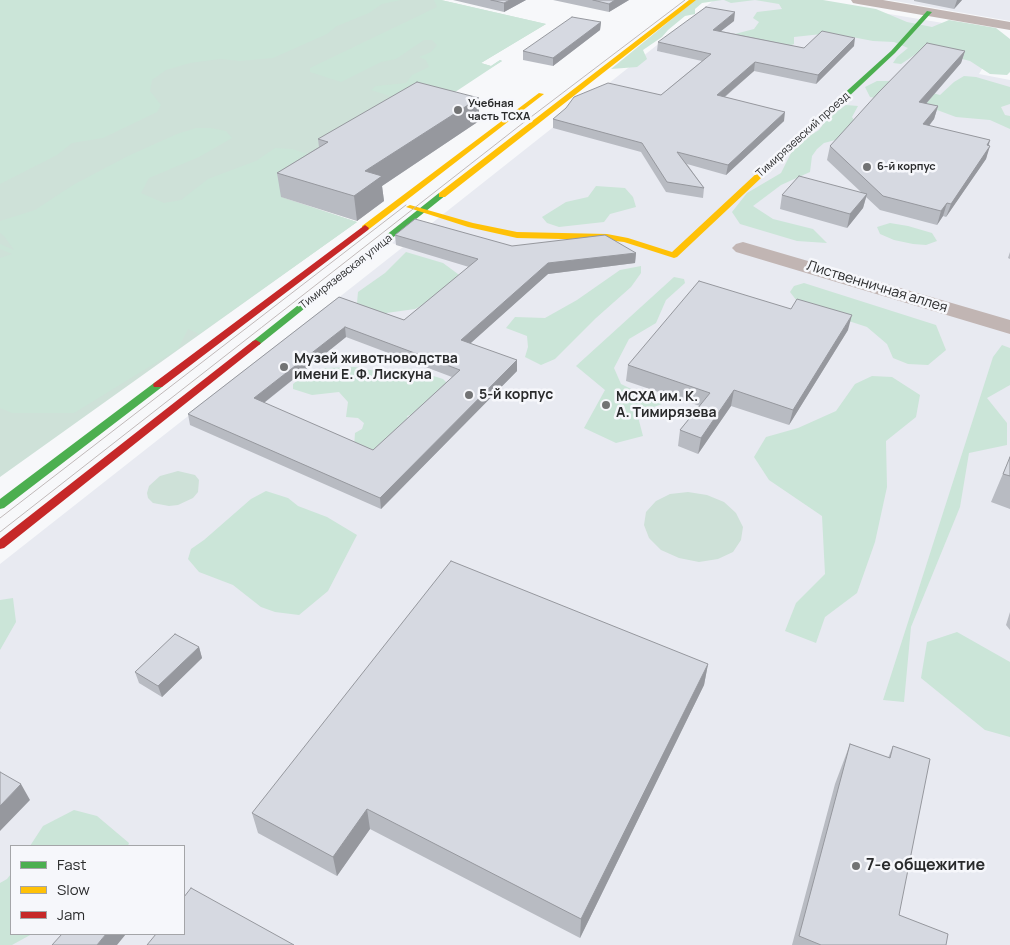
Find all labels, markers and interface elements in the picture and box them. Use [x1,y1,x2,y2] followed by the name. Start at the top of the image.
[754,90,852,180] street label: Тимирязевский проезд
[468,97,530,123] place label: Учебная часть ТСХА
[452,104,464,116] marker: Учебная часть ТСХА
[877,160,936,174] place label: 6-й корпус
[861,161,873,173] marker: 6-й корпус
[297,232,395,312] street label: Тимирязевская улица
[805,258,949,316] street label: Лиственничная аллея
[294,351,458,384] place label: Музей животноводства имени Е. Ф. Лискуна
[278,361,290,373] marker: Музей животноводства имени Е. Ф. Лискуна
[479,387,553,403] place label: 5-й корпус
[463,389,475,401] marker: 5-й корпус
[616,389,716,422] place label: МСХА им. К. А. Тимирязева
[600,399,612,411] marker: МСХА им. К. А. Тимирязева
[10,845,185,935] legend
[57,854,86,875] text: Fast
[866,856,985,876] place label: 7-е общежитие
[850,860,862,872] marker: 7-е общежитие
[57,879,90,900] text: Slow
[57,904,85,925] text: Jam

